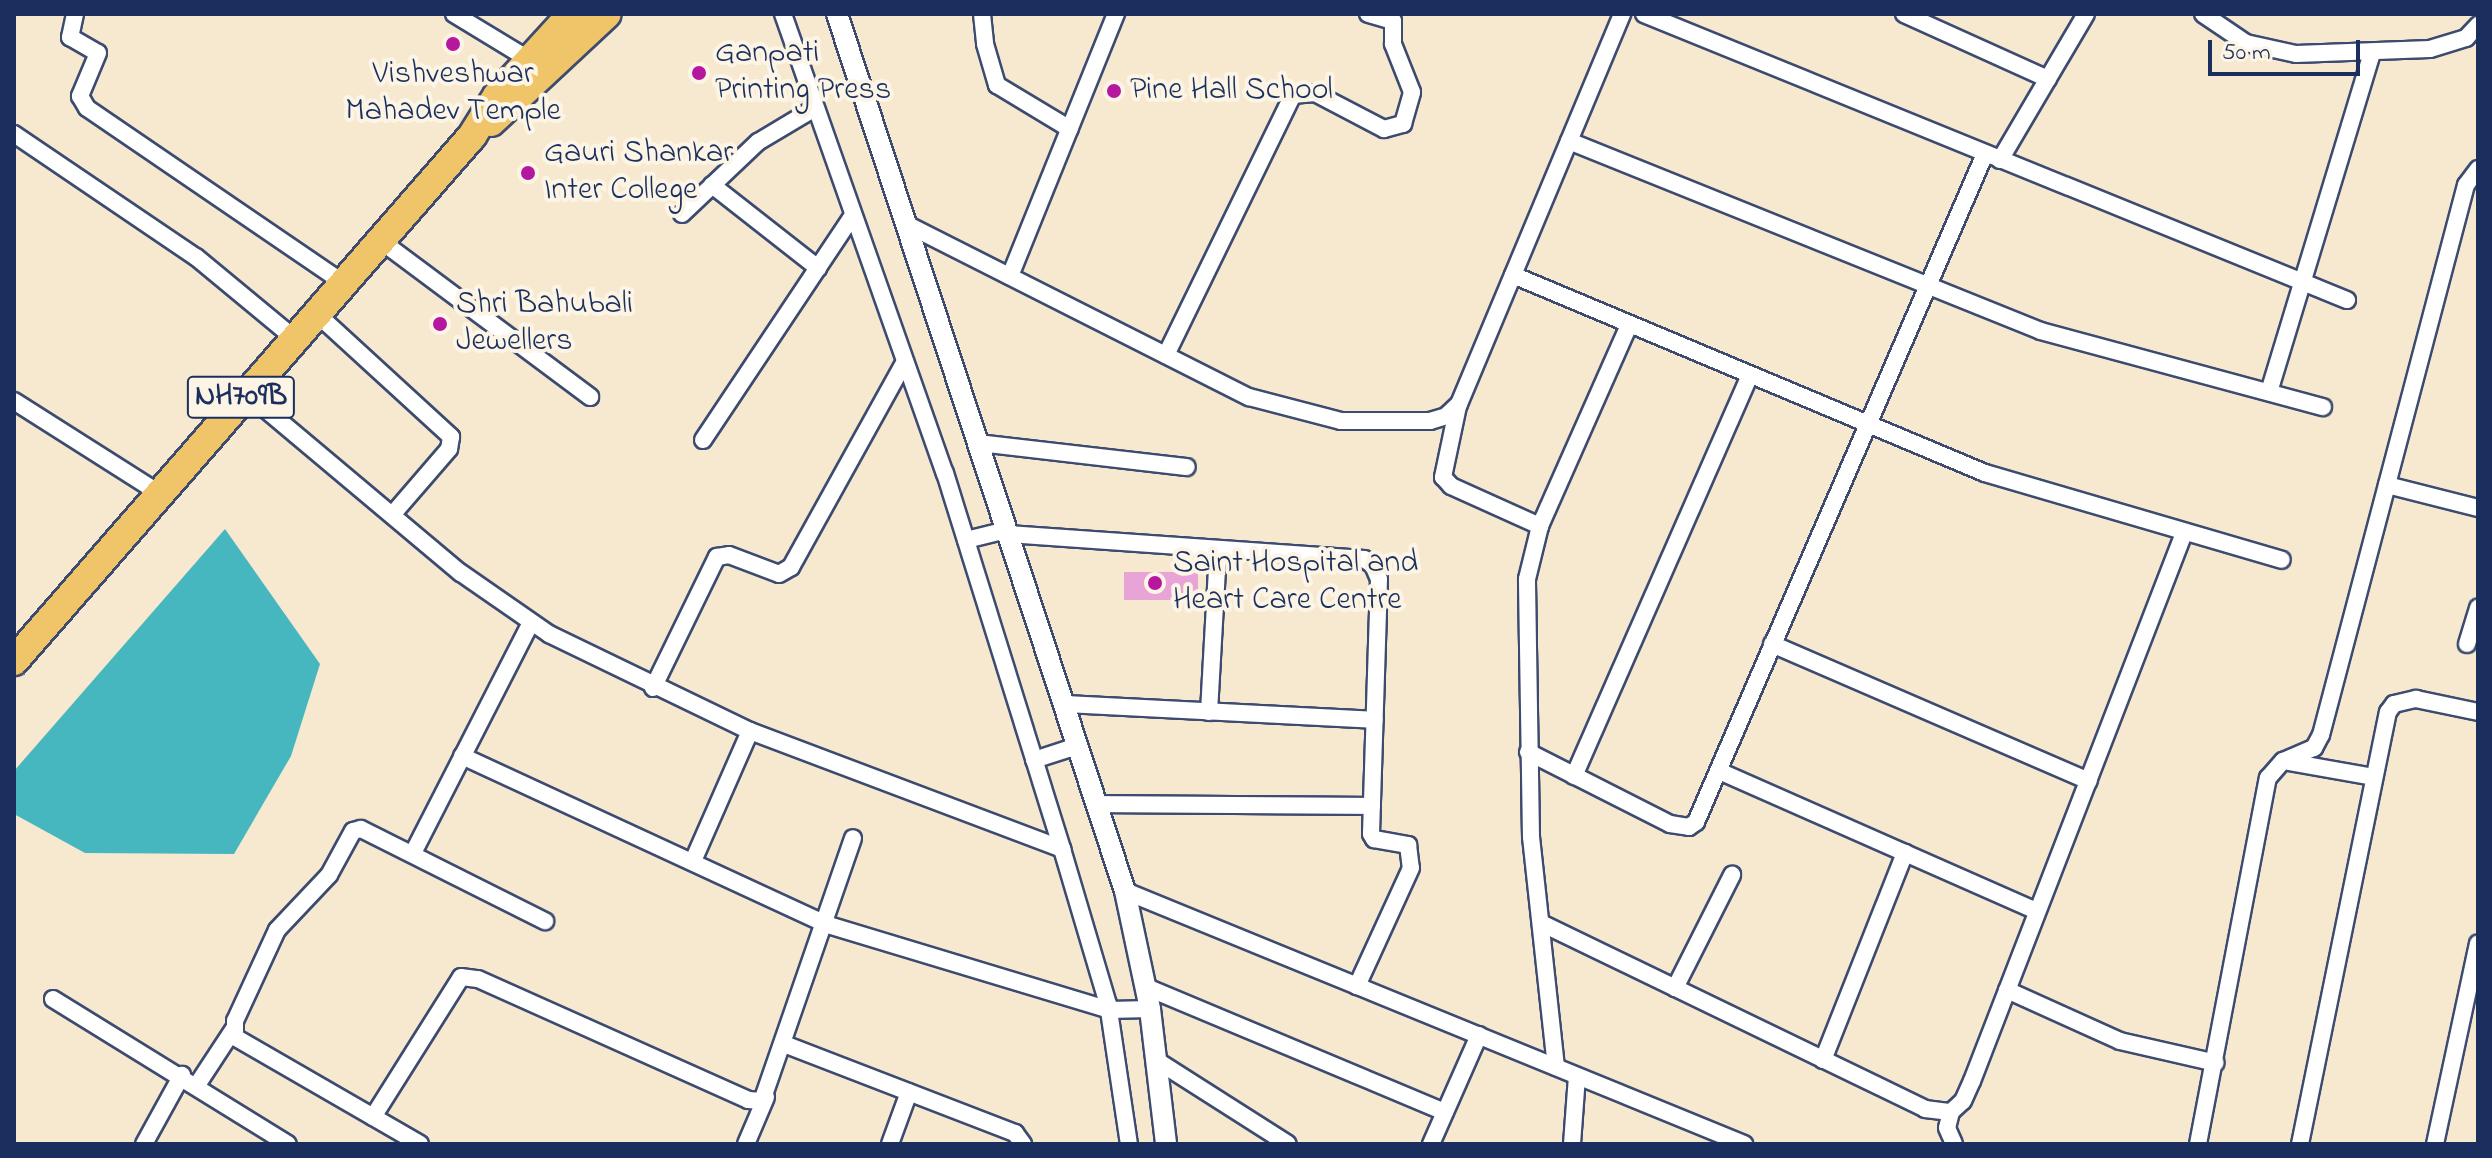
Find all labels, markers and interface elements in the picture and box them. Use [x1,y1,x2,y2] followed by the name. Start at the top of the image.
[2212,24,2364,74] scale bar
[444,35,462,53] marker: Vishveshwar Mahadev Temple
[715,36,891,111] place label: Ganpati Printing Press
[2222,36,2271,71] text: 50 m
[345,57,561,132] place label: Vishveshwar Mahadev Temple
[690,64,708,82] marker: Ganpati Printing Press
[1130,72,1333,110] place label: Pine Hall School
[1105,82,1123,100] marker: Pine Hall School
[544,136,733,211] place label: Gauri Shankar Inter College
[519,164,537,182] marker: Gauri Shankar Inter College
[456,287,633,362] place label: Shri Bahubali Jewellers
[431,315,449,333] marker: Shri Bahubali Jewellers
[185,371,297,423] road number: NH709B
[1173,546,1418,621] place label: Saint Hospital and Heart Care Centre
[1144,572,1166,594] marker: Saint Hospital and Heart Care Centre

